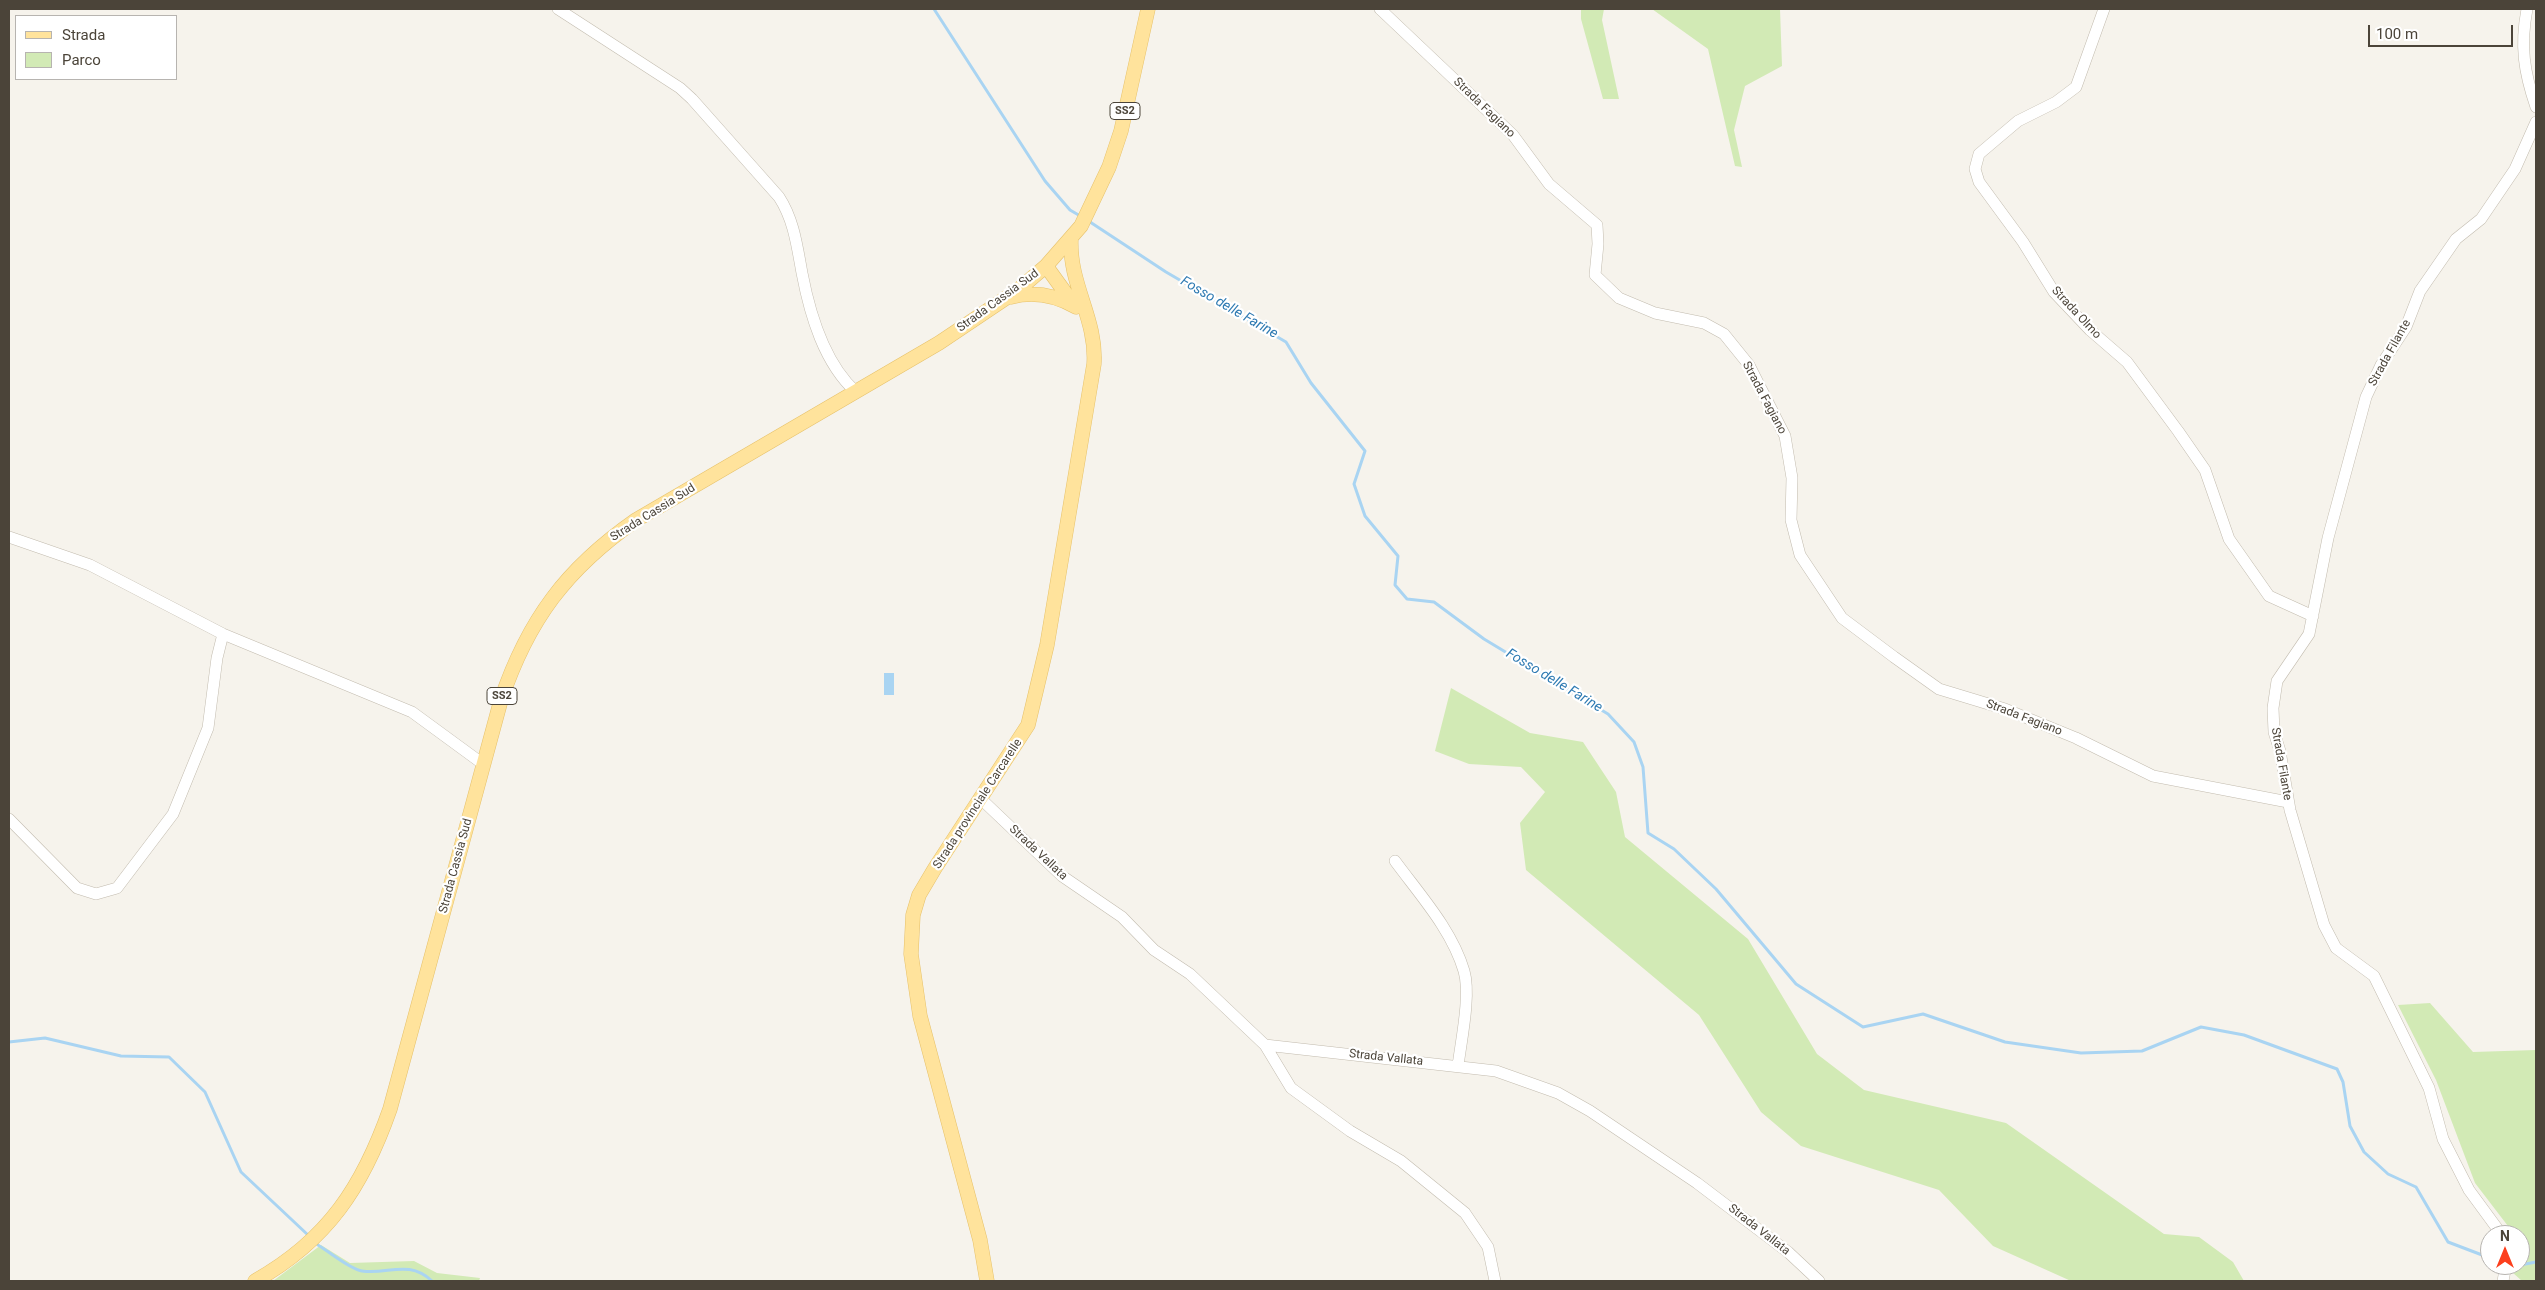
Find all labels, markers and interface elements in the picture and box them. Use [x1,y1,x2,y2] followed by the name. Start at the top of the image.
[15,15,178,80] legend
[2370,15,2515,47] scale bar
[2376,25,2418,43] text: 100 m
[62,26,105,44] text: Strada
[62,51,101,69] text: Parco
[1450,75,1518,141] street label: Strada Fagiano
[1110,102,1140,120] road number: SS2
[954,267,1042,335] street label: Strada Cassia Sud
[1177,273,1281,343] water label: Fosso delle Farine
[2048,284,2104,342] street label: Strada Olmo
[2366,317,2414,389] street label: Strada Filante
[1739,359,1789,437] street label: Strada Fagiano
[608,481,698,545] street label: Strada Cassia Sud
[1503,646,1605,716] water label: Fosso delle Farine
[487,688,517,704] road number: SS2
[1984,697,2064,739] street label: Strada Fagiano
[2268,727,2294,801] street label: Strada Filante
[931,736,1025,872] street label: Strada provinciale Carcarelle
[436,817,476,915] street label: Strada Cassia Sud
[1006,822,1070,884] street label: Strada Vallata
[1348,1047,1424,1069] street label: Strada Vallata
[1725,1201,1793,1259] street label: Strada Vallata
[2480,1225,2530,1275] north arrow
[2500,1228,2510,1244] text: N

